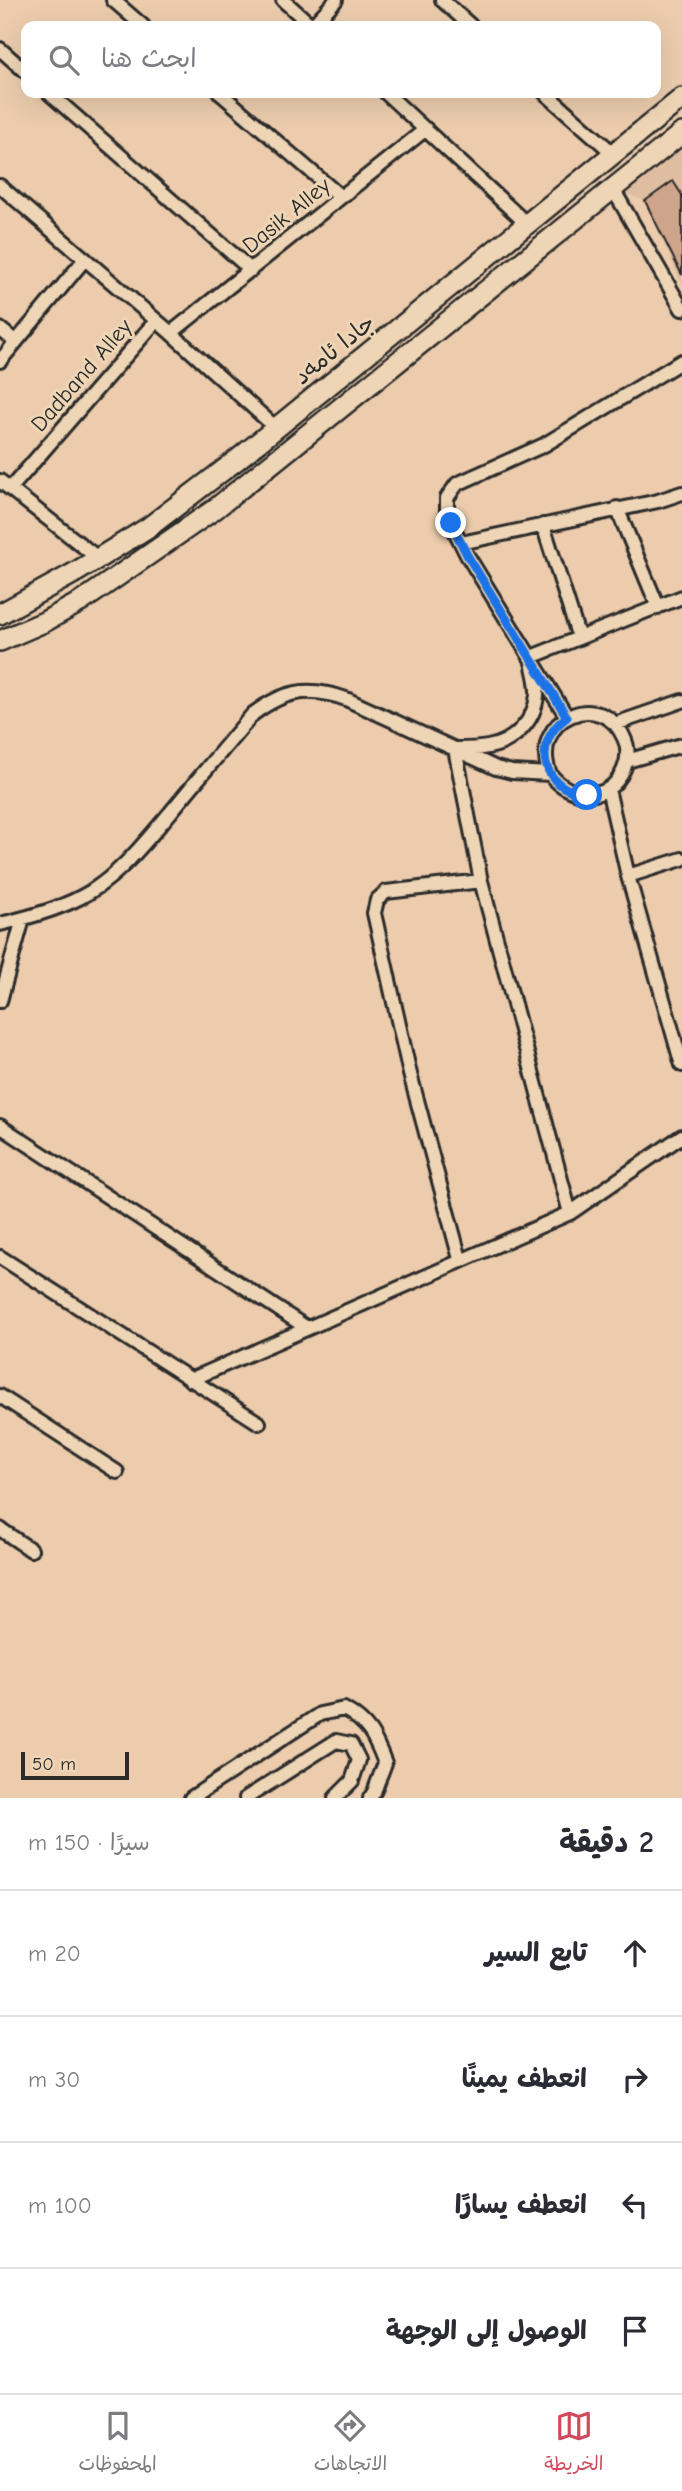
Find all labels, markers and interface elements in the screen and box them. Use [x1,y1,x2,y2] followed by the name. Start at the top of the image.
[21,21,661,98] search box
[45,41,83,79] icon: search
[101,44,197,74] text: ابحث هنا
[237,171,336,259] street label: Dasik Alley
[288,309,380,390] street label: جادا ئامەد
[25,313,138,437] street label: Dadband Alley
[435,507,466,538] route end
[571,779,602,810] route start
[21,1749,130,1781] scale bar
[32,1753,76,1775] text: 50 m
[559,1825,654,1860] text: 2 دقيقة
[28,1829,150,1856] text: سيرًا · 150 m
[616,1934,654,1972] icon: ahead
[485,1938,587,1968] text: تابع السير
[28,1940,81,1967] text: 20 m
[616,2060,654,2098] icon: right
[462,2064,587,2094] text: انعطف يمينًا
[28,2066,80,2093] text: 30 m
[616,2186,654,2224] icon: left
[455,2190,587,2220] text: انعطف يسارًا
[28,2192,92,2219] text: 100 m
[616,2312,654,2350] icon: arrive
[386,2316,587,2346] text: الوصول إلى الوجهة
[79,2407,157,2480] tab: المحفوظات
[314,2407,387,2480] tab: الاتجاهات
[544,2407,603,2480] tab: الخريطة

